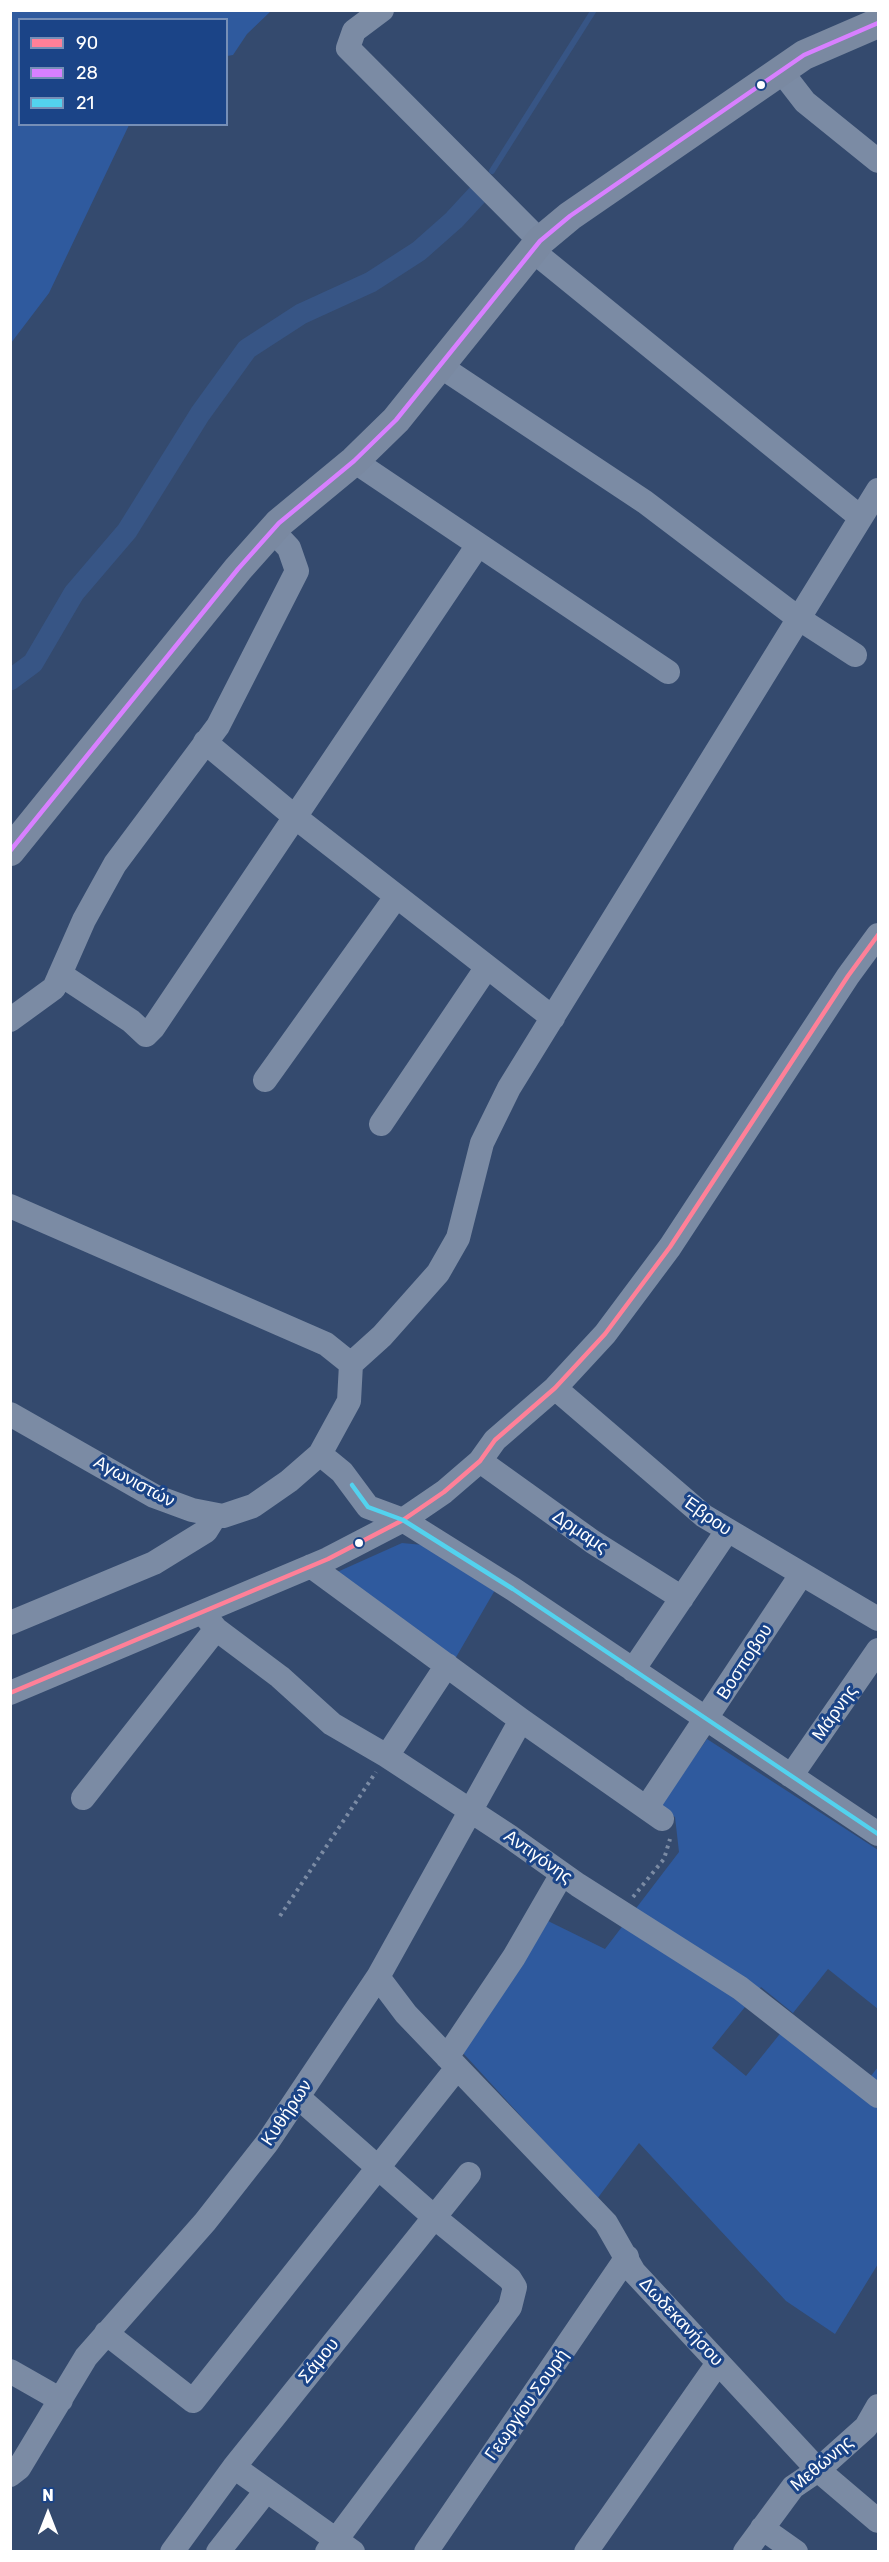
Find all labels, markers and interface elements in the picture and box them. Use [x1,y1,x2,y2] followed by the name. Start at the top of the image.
[18,18,228,126] legend
[76,32,98,54] text: 90
[76,62,98,84] text: 28
[755,79,767,91] unlabelled marker
[76,92,94,114] text: 21
[90,1452,178,1512] street label: Αγωνιστών
[678,1492,736,1540] street label: Έβρου
[548,1506,612,1558] street label: Δρμαμς
[353,1537,365,1549] unlabelled marker
[713,1620,777,1704] street label: Βοσποβου
[808,1681,862,1745] street label: Μάρνης
[500,1826,576,1888] street label: Αντιγόνης
[257,2076,317,2150] street label: Κυθήρων
[634,2273,728,2371] street label: Δωδεκανήσου
[294,2334,344,2388] street label: Σάμου
[481,2345,573,2465] street label: Γεωργίου Σουρή
[786,2432,858,2496] street label: Μεθώνης
[18,2484,78,2544] north arrow
[42,2486,54,2505] text: N

